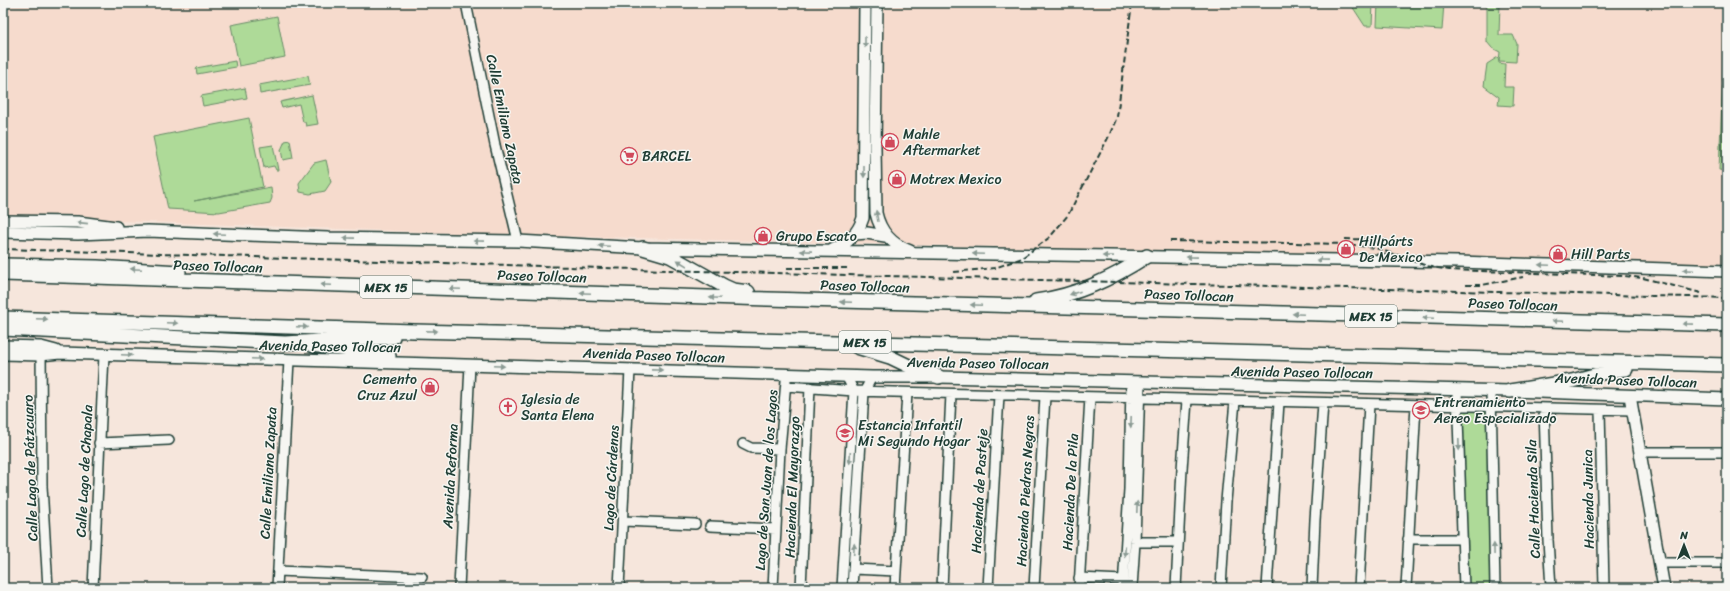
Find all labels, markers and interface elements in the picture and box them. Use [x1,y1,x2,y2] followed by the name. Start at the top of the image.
[862,36,868,49] one-way arrow
[479,52,530,186] street label: Calle Emiliano Zapata
[902,122,981,163] place label: Mahle Aftermarket
[880,132,900,152] shop icon: Mahle Aftermarket
[642,144,692,169] place label: BARCEL
[619,146,639,166] supermarket icon: BARCEL
[861,166,867,179] one-way arrow
[910,167,1002,192] place label: Motrex Mexico
[887,169,907,189] shop icon: Motrex Mexico
[874,210,880,222] one-way arrow
[76,219,88,226] one-way arrow
[776,224,857,249] place label: Grupo Escato
[753,226,773,246] shop icon: Grupo Escato
[1359,229,1423,270] place label: Hillpárts De Mexico
[212,231,225,237] one-way arrow
[342,235,355,241] one-way arrow
[472,238,485,244] one-way arrow
[1336,239,1356,259] shop icon: Hillpárts De Mexico
[598,242,610,249] one-way arrow
[1571,242,1630,267] place label: Hill Parts
[1548,244,1568,264] shop icon: Hill Parts
[799,248,812,254] one-way arrow
[972,251,984,258] one-way arrow
[173,252,264,281] street label: Paseo Tollocan
[1101,253,1114,259] one-way arrow
[1185,254,1198,260] one-way arrow
[1316,256,1328,263] one-way arrow
[676,259,688,266] one-way arrow
[497,262,588,291] street label: Paseo Tollocan
[1537,262,1550,268] one-way arrow
[129,266,142,272] one-way arrow
[1682,266,1694,273] one-way arrow
[820,272,911,301] street label: Paseo Tollocan
[360,276,412,298] road number: MEX 15
[1144,281,1235,310] street label: Paseo Tollocan
[319,282,332,288] one-way arrow
[448,286,461,292] one-way arrow
[579,290,591,297] one-way arrow
[1068,290,1080,296] one-way arrow
[1468,290,1559,319] street label: Paseo Tollocan
[709,294,721,301] one-way arrow
[840,298,852,305] one-way arrow
[969,302,982,308] one-way arrow
[1345,305,1397,327] road number: MEX 15
[1291,311,1304,317] one-way arrow
[1422,314,1434,321] one-way arrow
[36,316,49,322] one-way arrow
[1551,318,1564,324] one-way arrow
[166,320,179,326] one-way arrow
[1681,321,1694,327] one-way arrow
[296,324,309,330] one-way arrow
[426,328,439,334] one-way arrow
[839,331,891,353] road number: MEX 15
[258,333,402,360] street label: Avenida Paseo Tollocan
[582,340,726,370] street label: Avenida Paseo Tollocan
[906,350,1050,377] street label: Avenida Paseo Tollocan
[121,352,133,359] one-way arrow
[251,356,264,362] one-way arrow
[1230,359,1374,386] street label: Avenida Paseo Tollocan
[493,362,505,369] one-way arrow
[1554,365,1698,395] street label: Avenida Paseo Tollocan
[357,367,418,408] place label: Cemento Cruz Azul
[651,367,664,373] one-way arrow
[420,377,440,397] shop icon: Cemento Cruz Azul
[520,387,594,428] place label: Iglesia de Santa Elena
[748,389,785,571] street label: Lago de San Juan de los Lagos
[1433,390,1556,431] place label: Entrenamiento Aereo Especializado
[15,394,46,542] street label: Calle Lago de Pátzcuaro
[498,397,518,417] church icon: Iglesia de Santa Elena
[1411,400,1431,420] school or university icon: Entrenamiento Aereo Especializado
[69,403,101,538] street label: Calle Lago de Chapala
[253,406,284,540] street label: Calle Emiliano Zapata
[858,413,971,454] place label: Estancia Infantil Mi Segundo Hogar
[1009,415,1042,567] street label: Hacienda Piedras Negras
[778,416,807,558] street label: Hacienda El Mayorazgo
[1128,416,1134,429] one-way arrow
[435,423,466,530] street label: Avenida Reforma
[835,423,855,443] school or university icon: Estancia Infantil Mi Segundo Hogar
[596,424,627,531] street label: Lago de Cárdenas
[964,428,995,554] street label: Hacienda de Pasteje
[1055,432,1086,551] street label: Hacienda De la Pila
[1519,438,1548,559] street label: Calle Hacienda Sila
[1455,439,1462,451] one-way arrow
[1575,449,1602,549] street label: Hacienda Junica
[846,452,853,464] one-way arrow
[1133,501,1140,513] one-way arrow
[1664,525,1704,565] north arrow
[1679,526,1688,545] text: N
[851,543,858,555] one-way arrow
[1491,543,1498,555] one-way arrow
[1122,545,1128,558] one-way arrow

